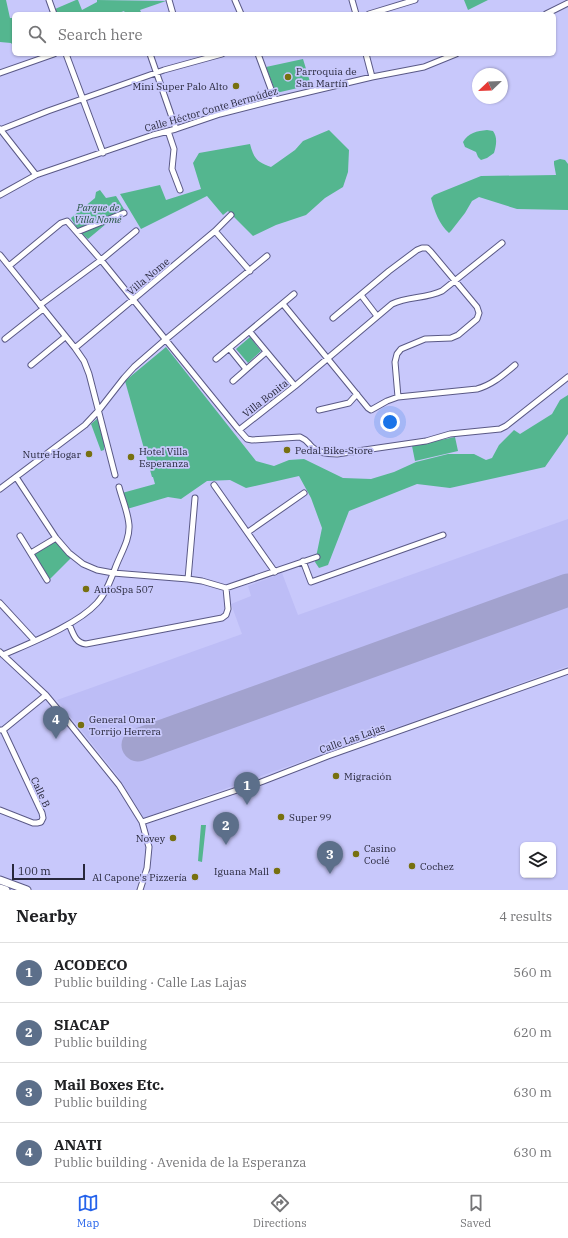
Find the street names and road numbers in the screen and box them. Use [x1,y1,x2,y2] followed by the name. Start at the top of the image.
[143,84,279,135] street label: Calle Héctor Conte Bermúdez
[124,255,172,298] street label: Villa Nome
[240,376,291,420] street label: Villa Bonita
[318,721,387,756] street label: Calle Las Lajas
[28,775,53,810] street label: Calle B

